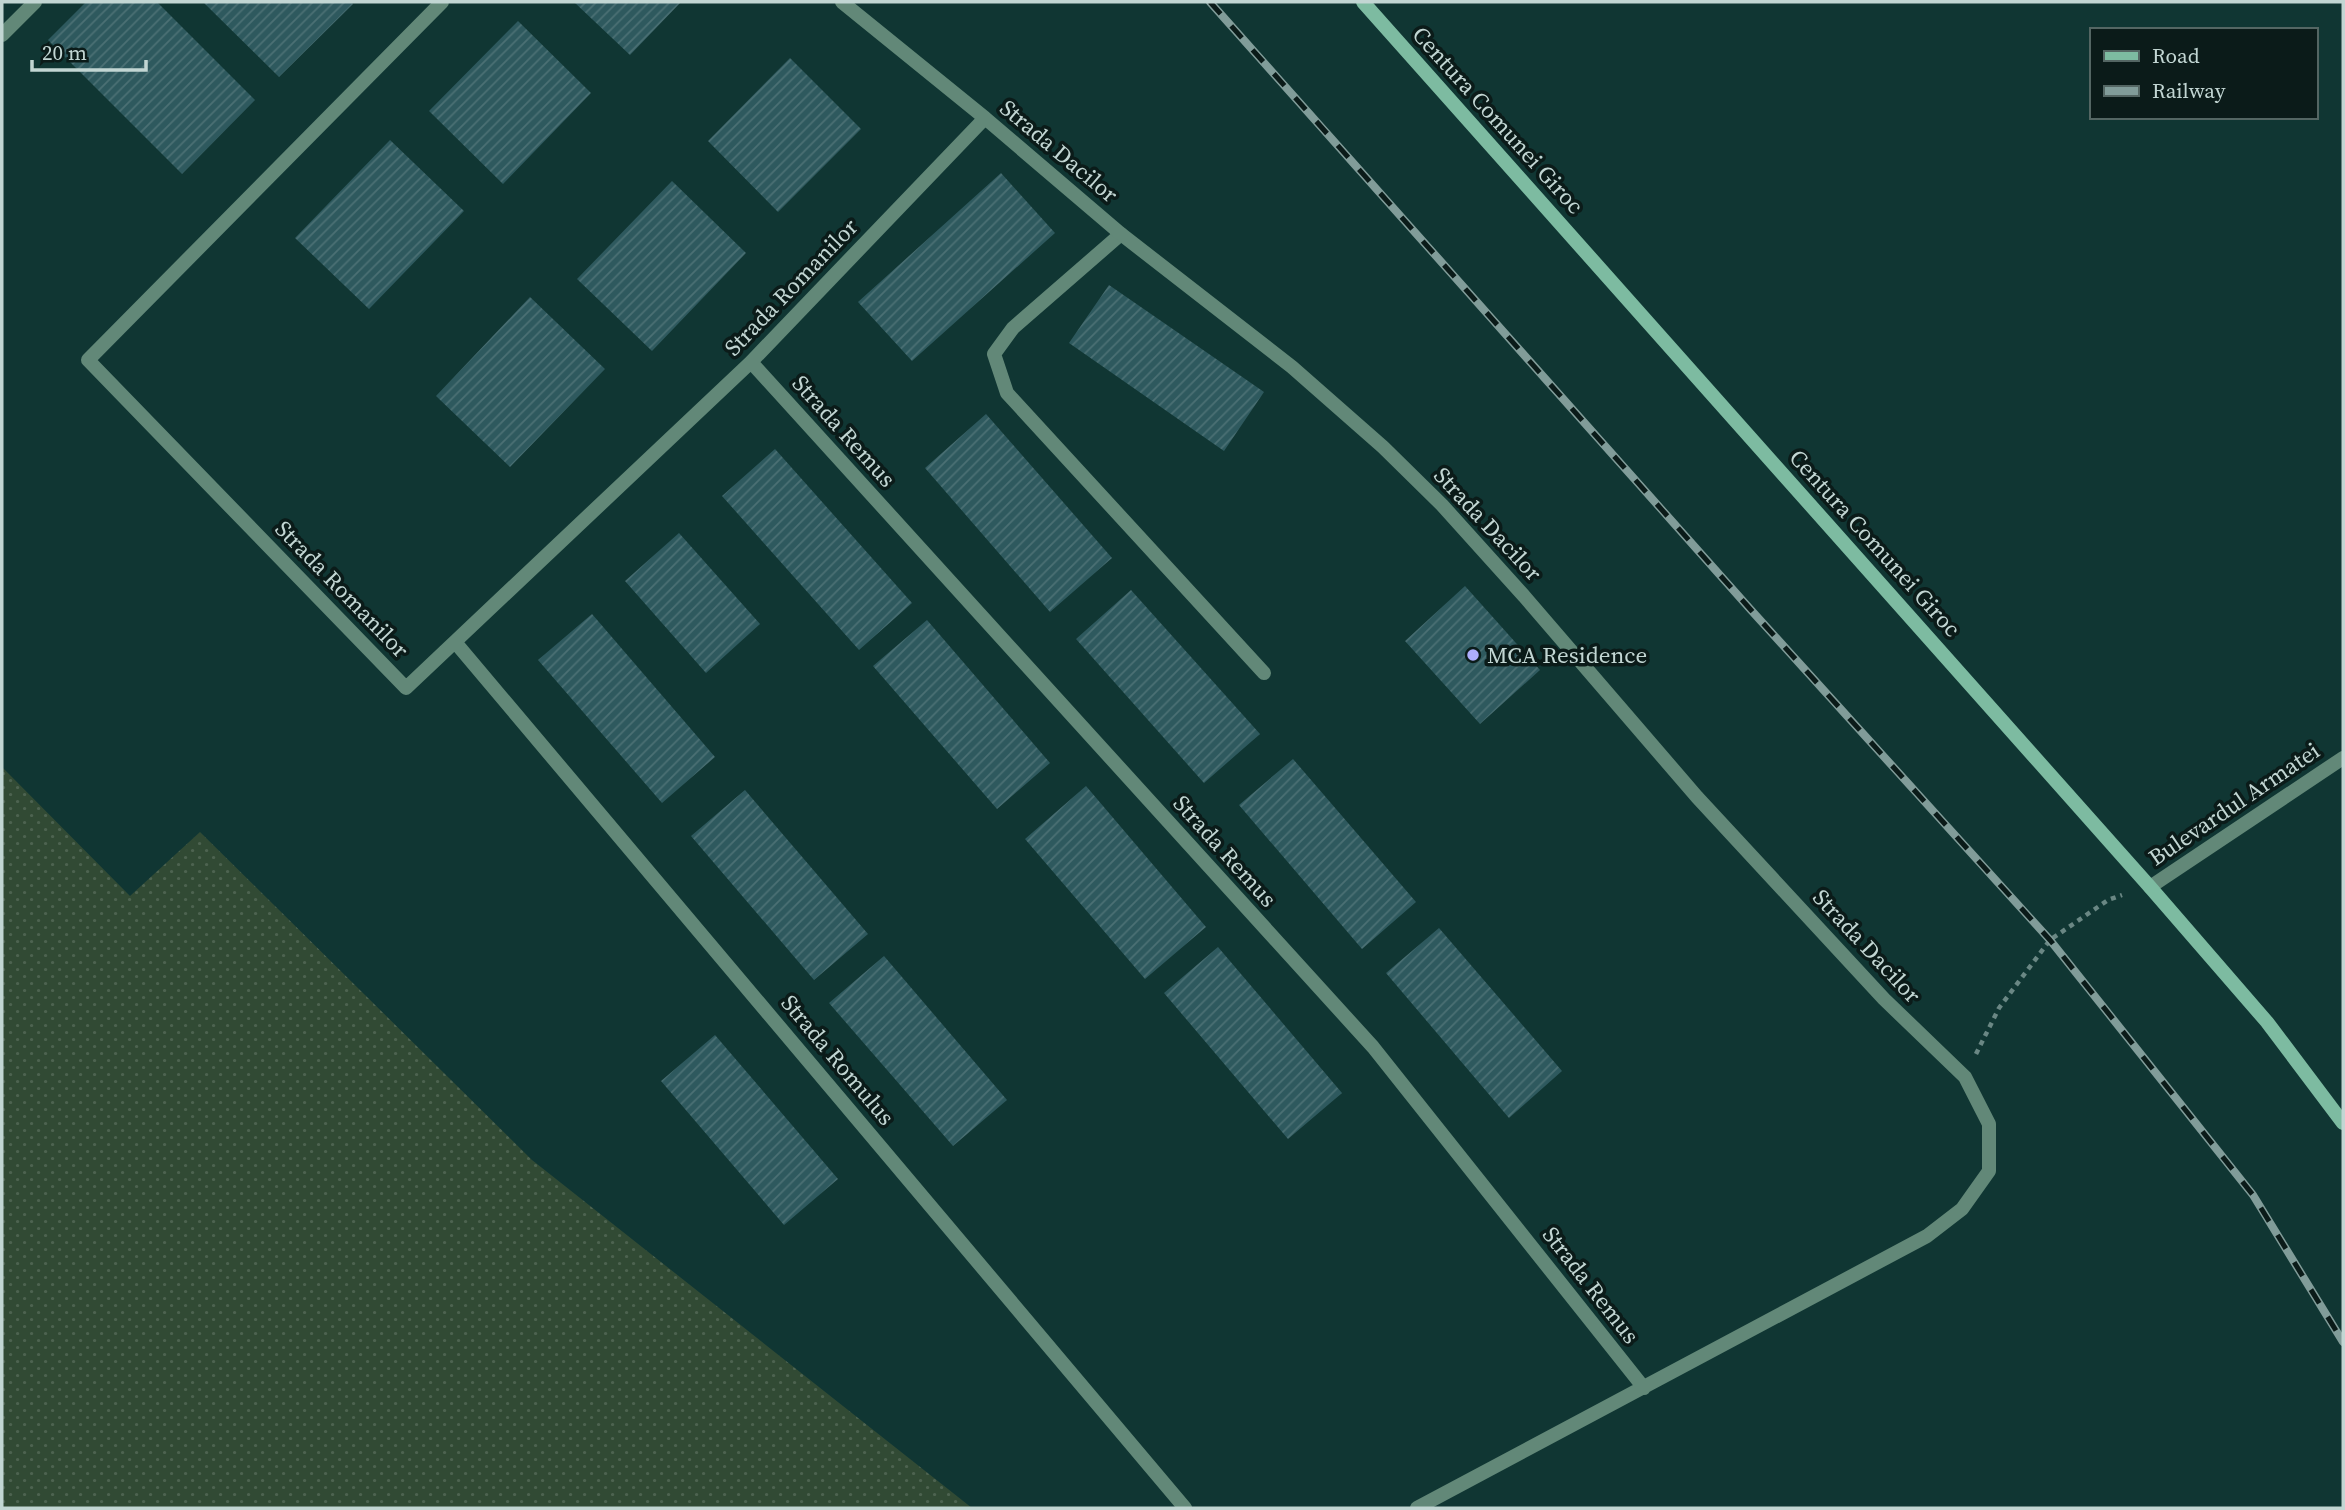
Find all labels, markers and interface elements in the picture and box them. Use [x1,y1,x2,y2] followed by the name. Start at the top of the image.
[1405,19,1591,221] street label: Centura Comunei Giroc
[32,28,145,72] scale bar
[2090,28,2317,119] legend
[42,38,87,67] text: 20 m
[2152,41,2200,70] text: Road
[2152,76,2226,105] text: Railway
[993,92,1125,210] street label: Strada Dacilor
[717,211,865,363] street label: Strada Romanilor
[785,368,903,494] street label: Strada Remus
[1782,442,1968,644] street label: Centura Comunei Giroc
[1427,460,1549,588] street label: Strada Dacilor
[268,513,416,665] street label: Strada Romanilor
[1487,639,1647,671] place label: MCA Residence
[1465,647,1481,663] marker: MCA Residence
[2142,735,2326,873] street label: Bulevardul Armatei
[1166,788,1284,914] street label: Strada Remus
[1806,882,1928,1010] street label: Strada Dacilor
[774,988,902,1132] street label: Strada Romulus
[1535,1220,1647,1350] street label: Strada Remus

